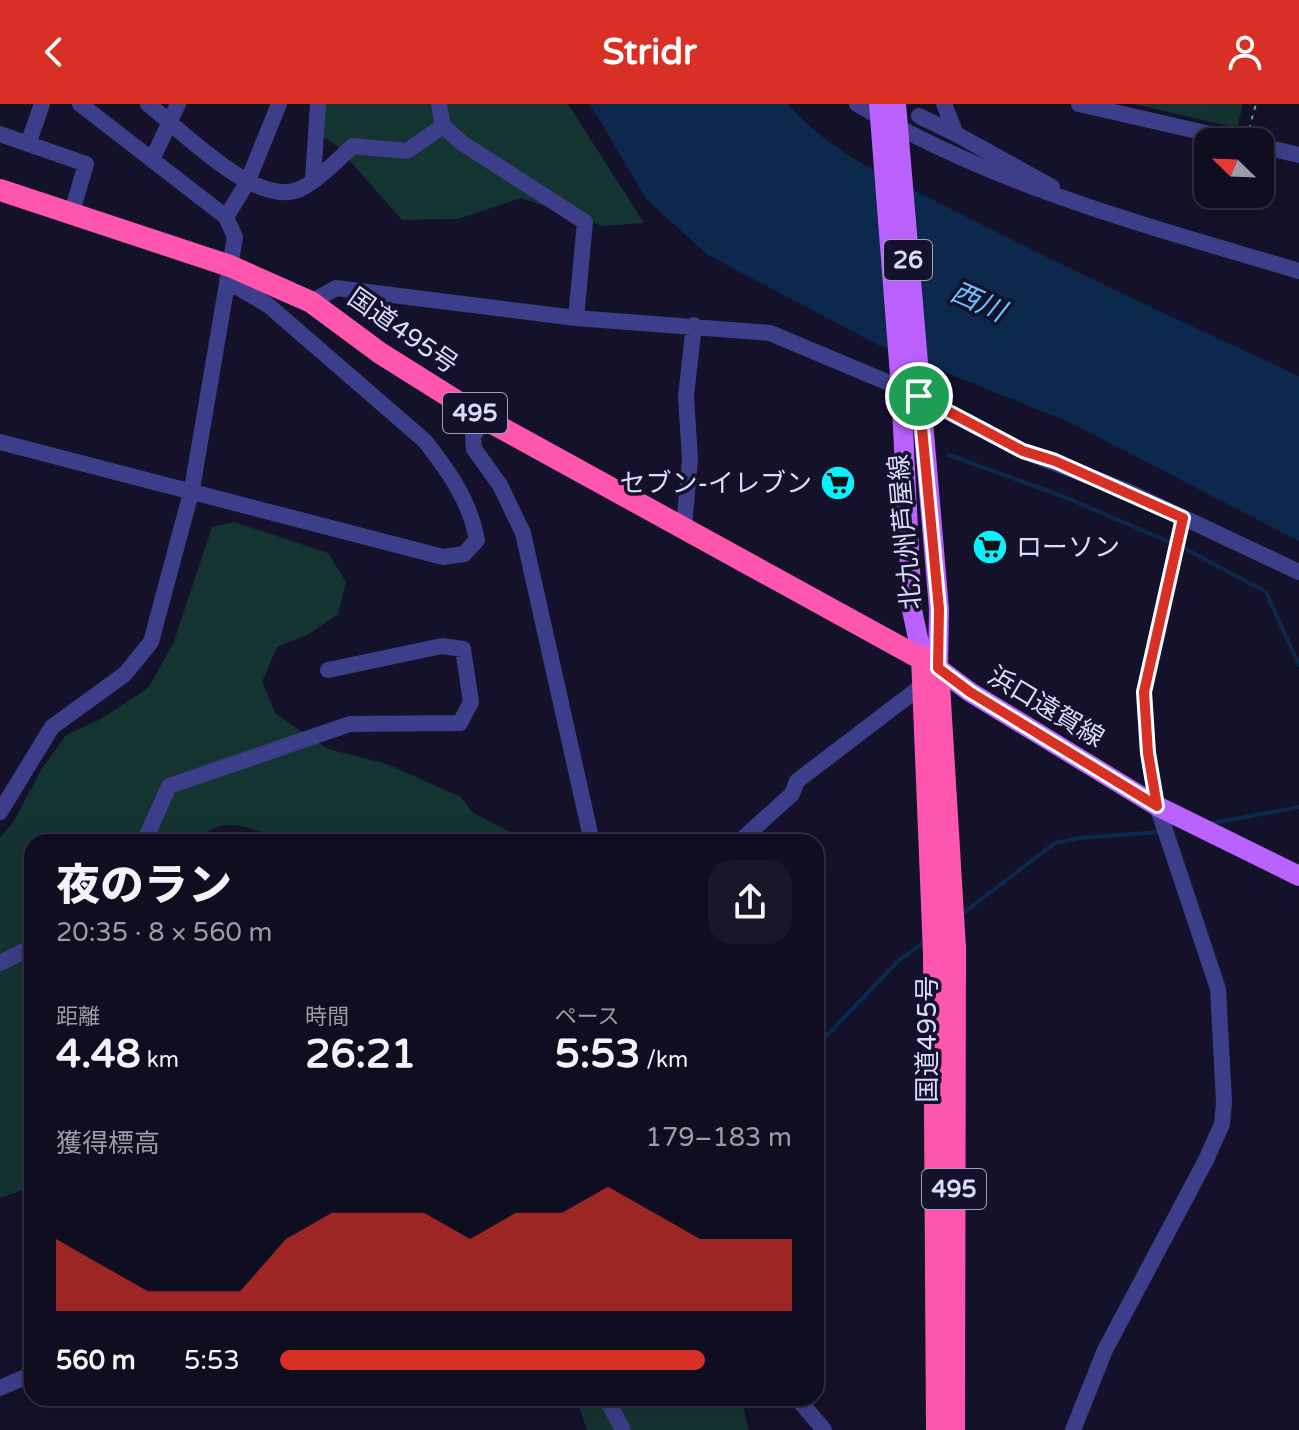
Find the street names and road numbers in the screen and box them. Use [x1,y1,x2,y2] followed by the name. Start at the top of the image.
[884,240,932,280] road number: 26
[342,282,464,380] street label: 国道495号
[443,393,507,433] road number: 495
[883,453,927,611] street label: 北九州芦屋線
[982,660,1110,754] street label: 浜口遠賀線
[912,976,943,1102] street label: 国道495号
[922,1169,986,1209] road number: 495

